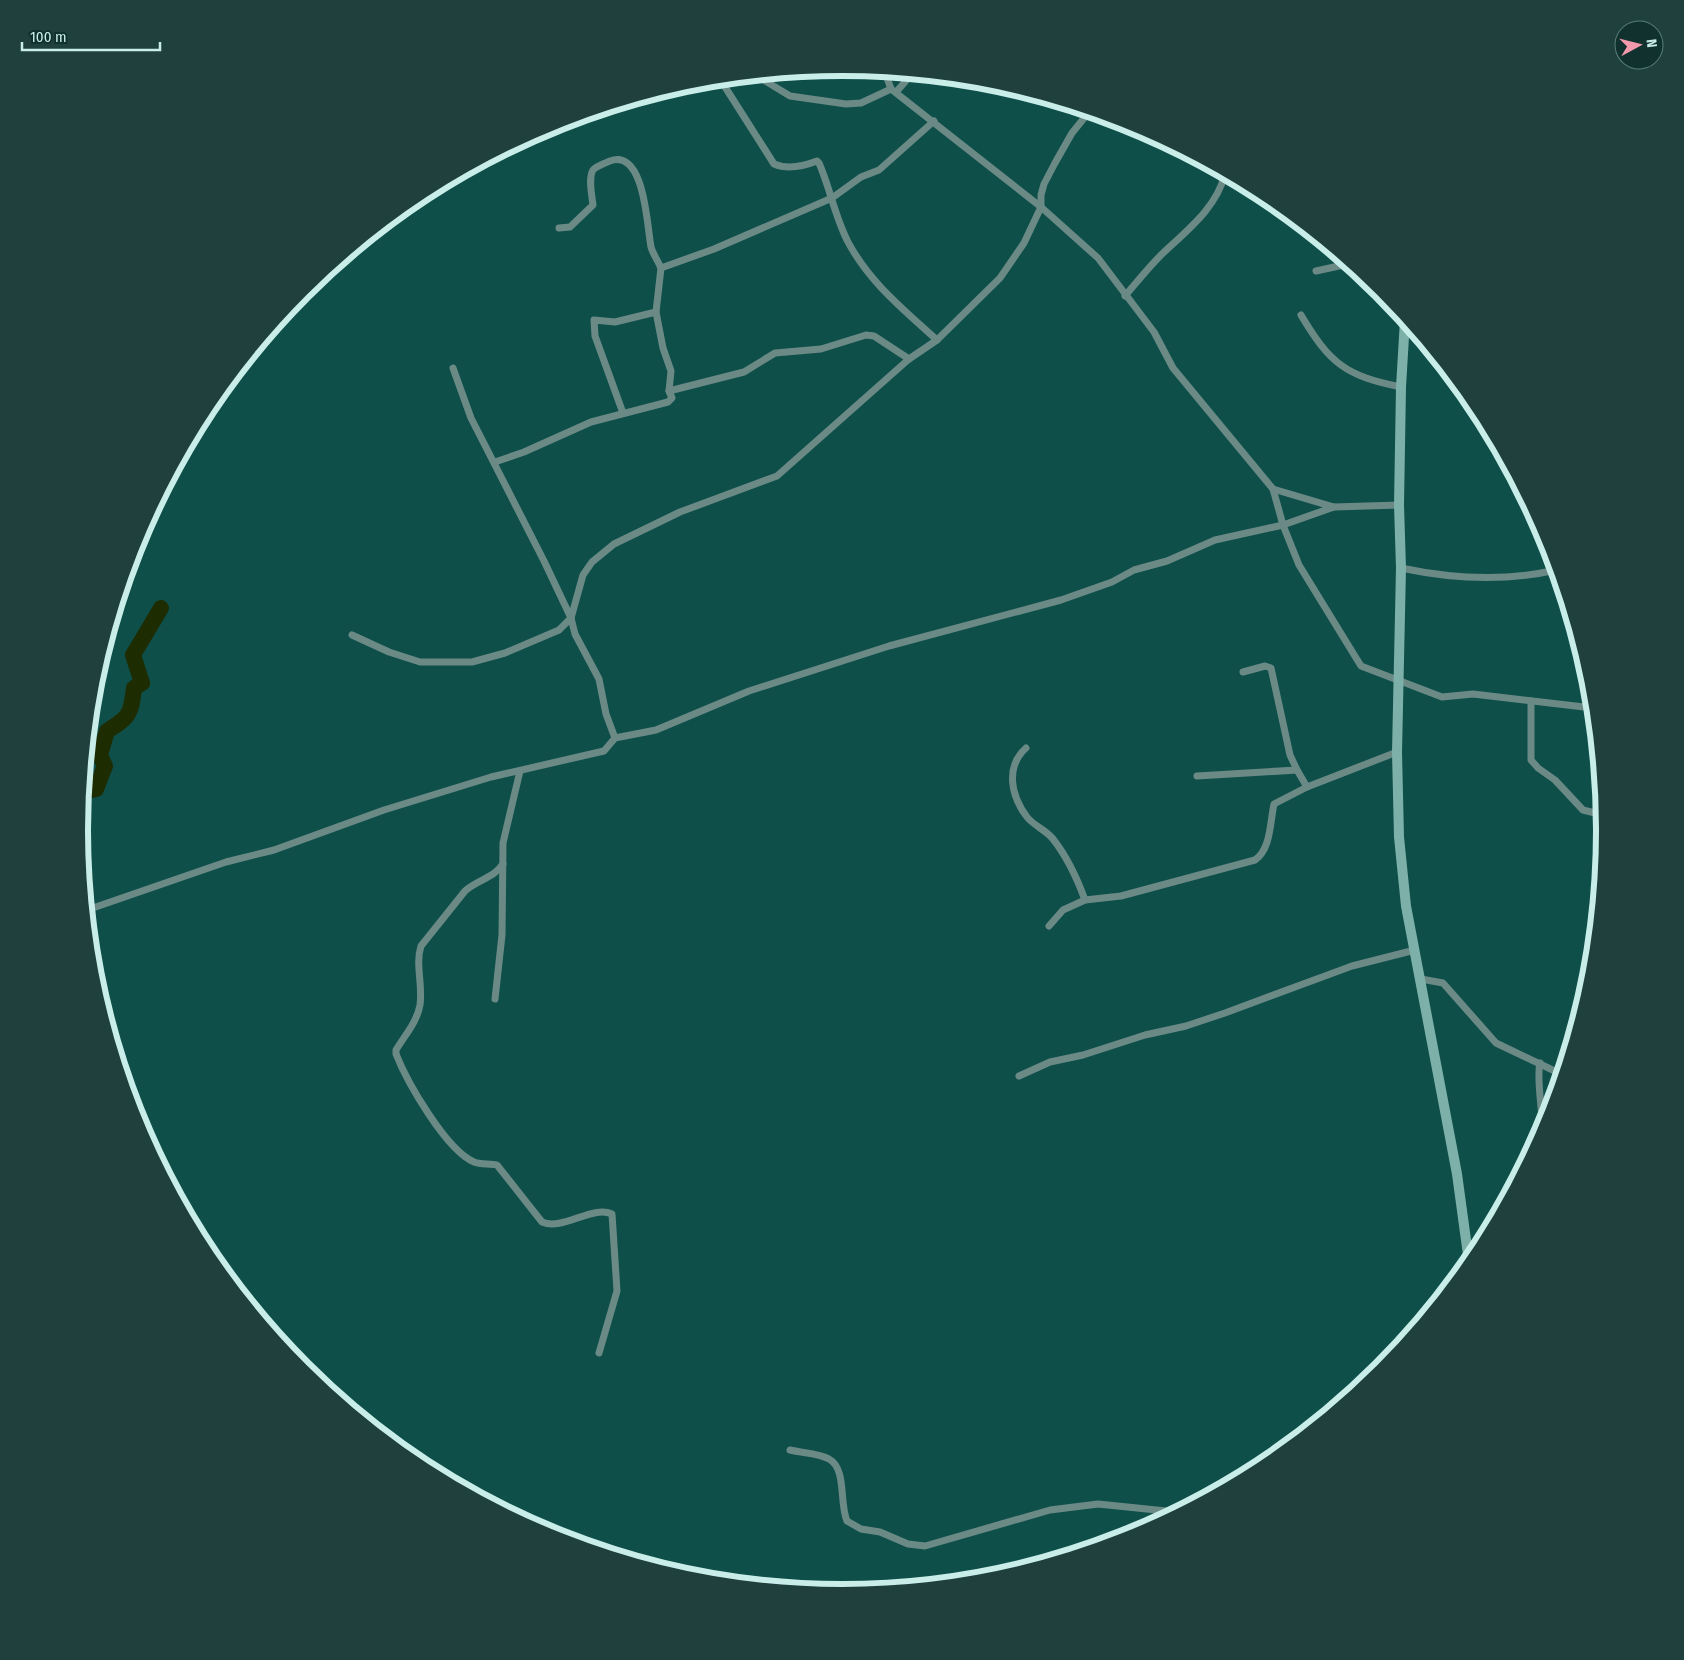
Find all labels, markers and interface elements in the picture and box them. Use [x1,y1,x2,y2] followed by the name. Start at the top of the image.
[22,20,160,52] scale bar
[1614,20,1664,70] north arrow
[30,28,67,46] text: 100 m
[1642,38,1660,49] text: N

